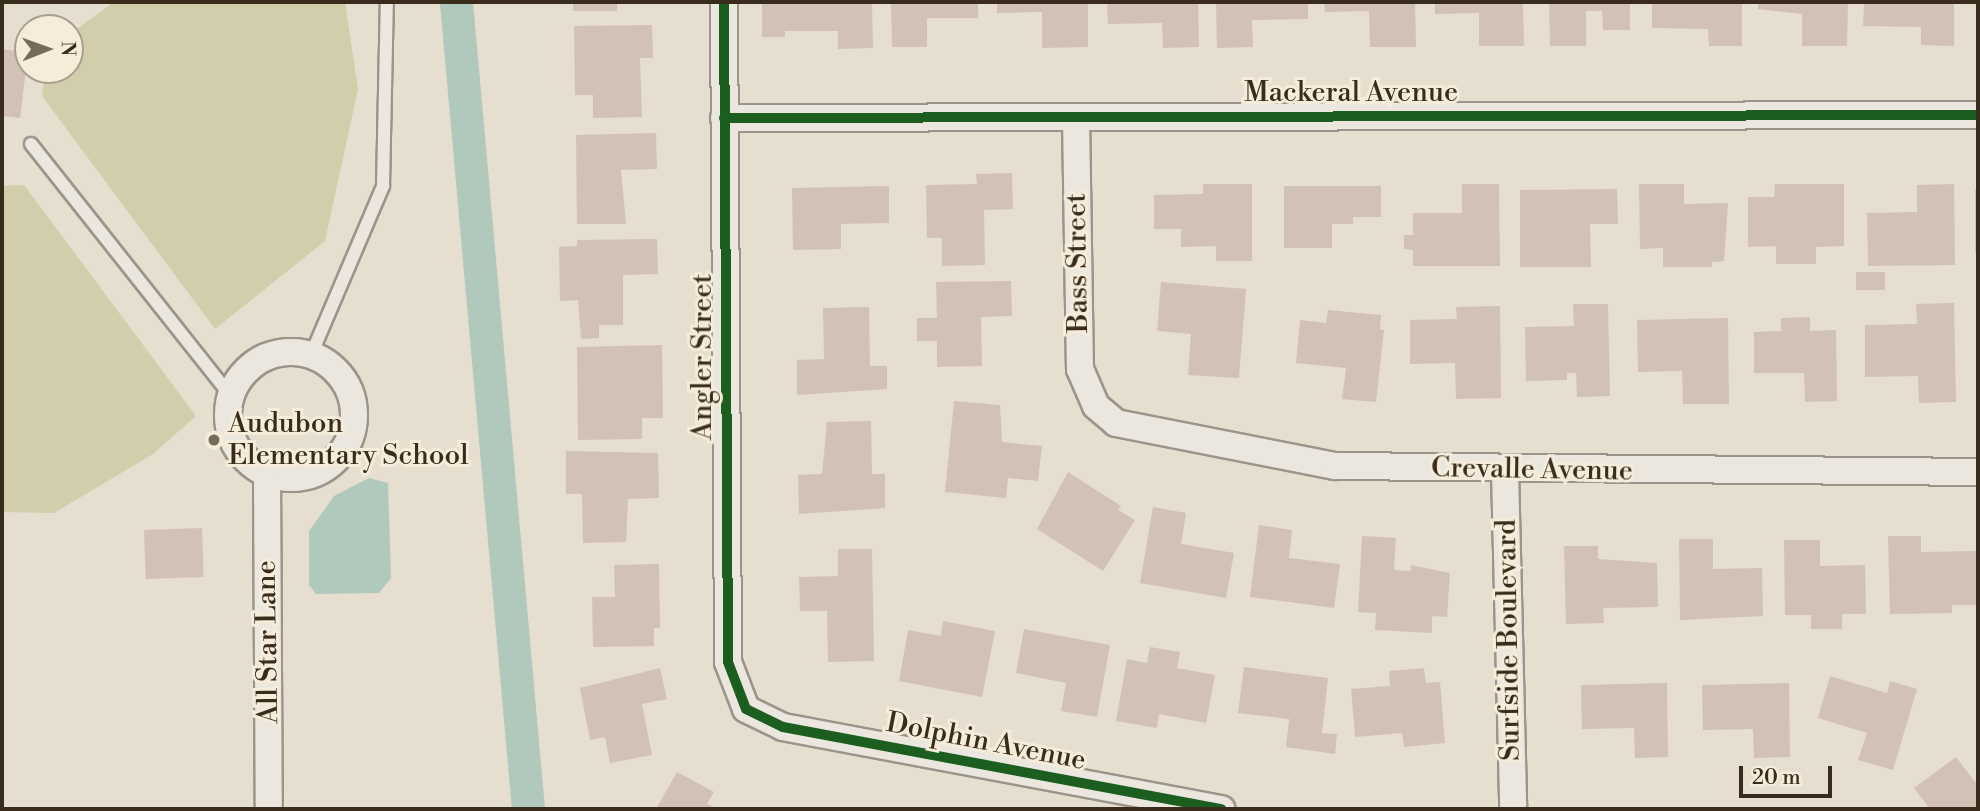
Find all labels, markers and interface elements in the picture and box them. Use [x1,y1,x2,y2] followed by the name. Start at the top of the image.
[14,14,84,84] north arrow
[56,41,80,56] text: N
[1244,76,1458,110] street label: Mackeral Avenue
[1060,193,1096,333] street label: Bass Street
[686,274,720,440] street label: Angler Street
[228,407,469,473] place label: Audubon Elementary School
[206,432,222,448] marker: Audubon Elementary School
[1431,451,1633,489] street label: Crevalle Avenue
[1490,519,1528,761] street label: Surfside Boulevard
[250,560,286,724] street label: All Star Lane
[883,706,1089,778] street label: Dolphin Avenue
[1742,752,1835,796] scale bar
[1752,765,1801,791] text: 20 m

